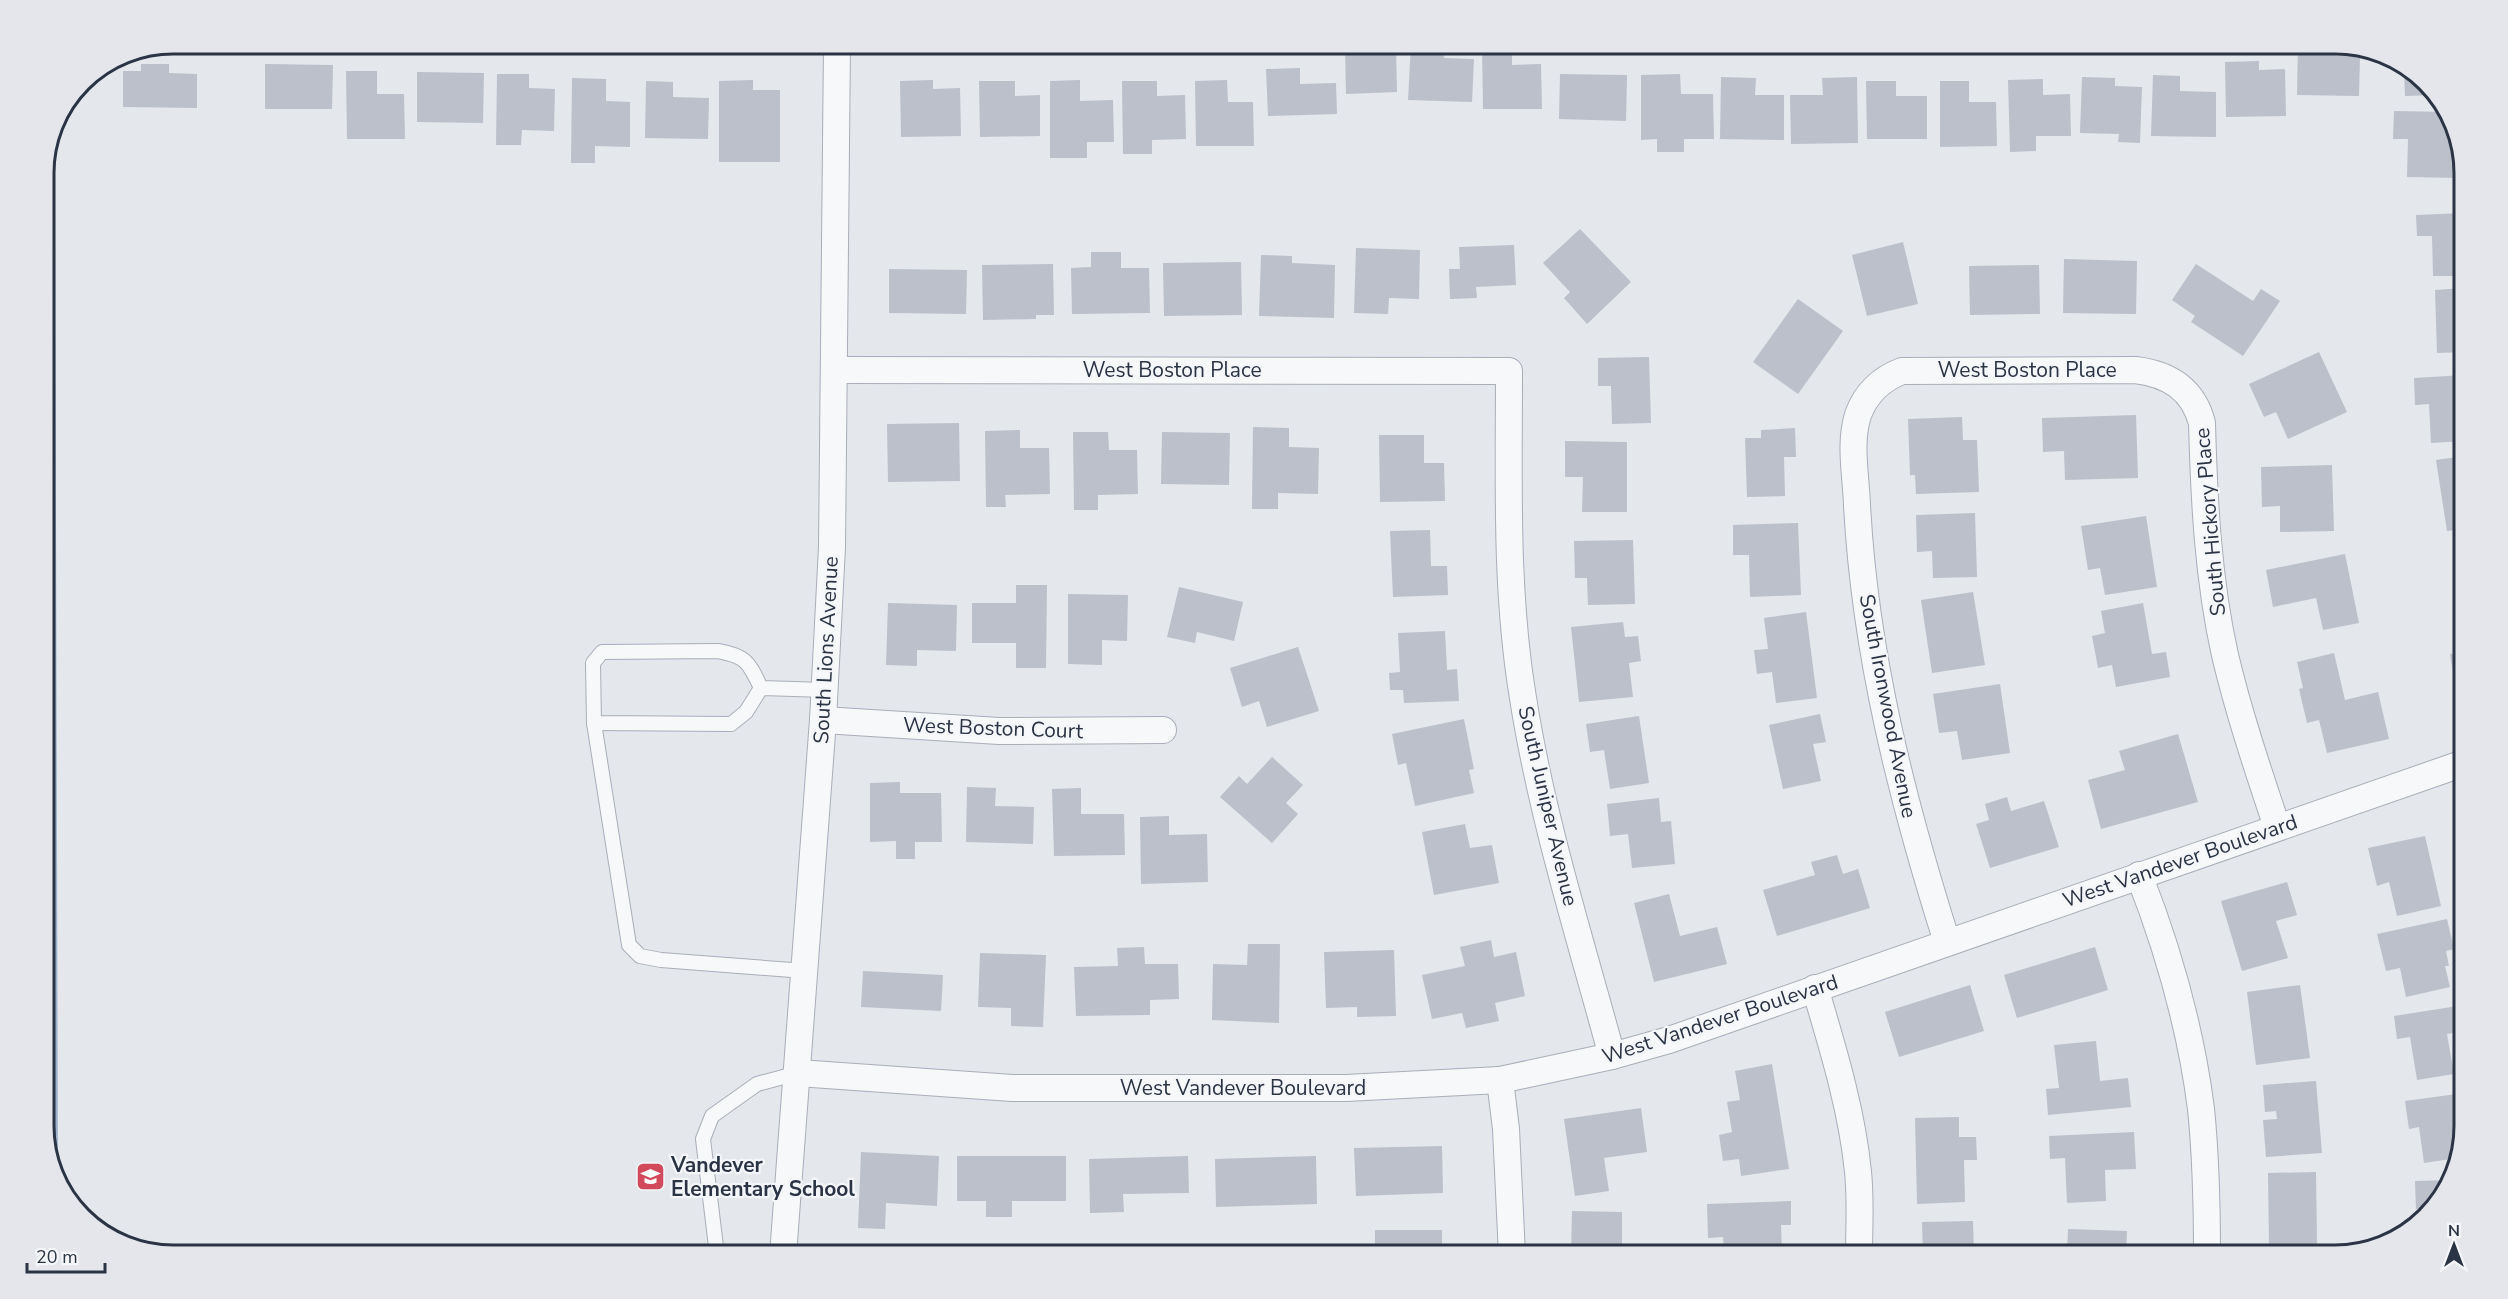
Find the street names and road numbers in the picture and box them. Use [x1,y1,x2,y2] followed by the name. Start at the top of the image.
[1082,356,1262,384] street label: West Boston Place
[1937,356,2117,384] street label: West Boston Place
[2188,427,2232,617] street label: South Hickory Place
[807,555,845,745] street label: South Lions Avenue
[1853,592,1923,820] street label: South Ironwood Avenue
[1511,703,1585,909] street label: South Juniper Avenue
[902,711,1084,745] street label: West Boston Court
[2059,808,2301,914] street label: West Vandever Boulevard
[1599,968,1841,1070] street label: West Vandever Boulevard
[1120,1074,1366,1102] street label: West Vandever Boulevard

